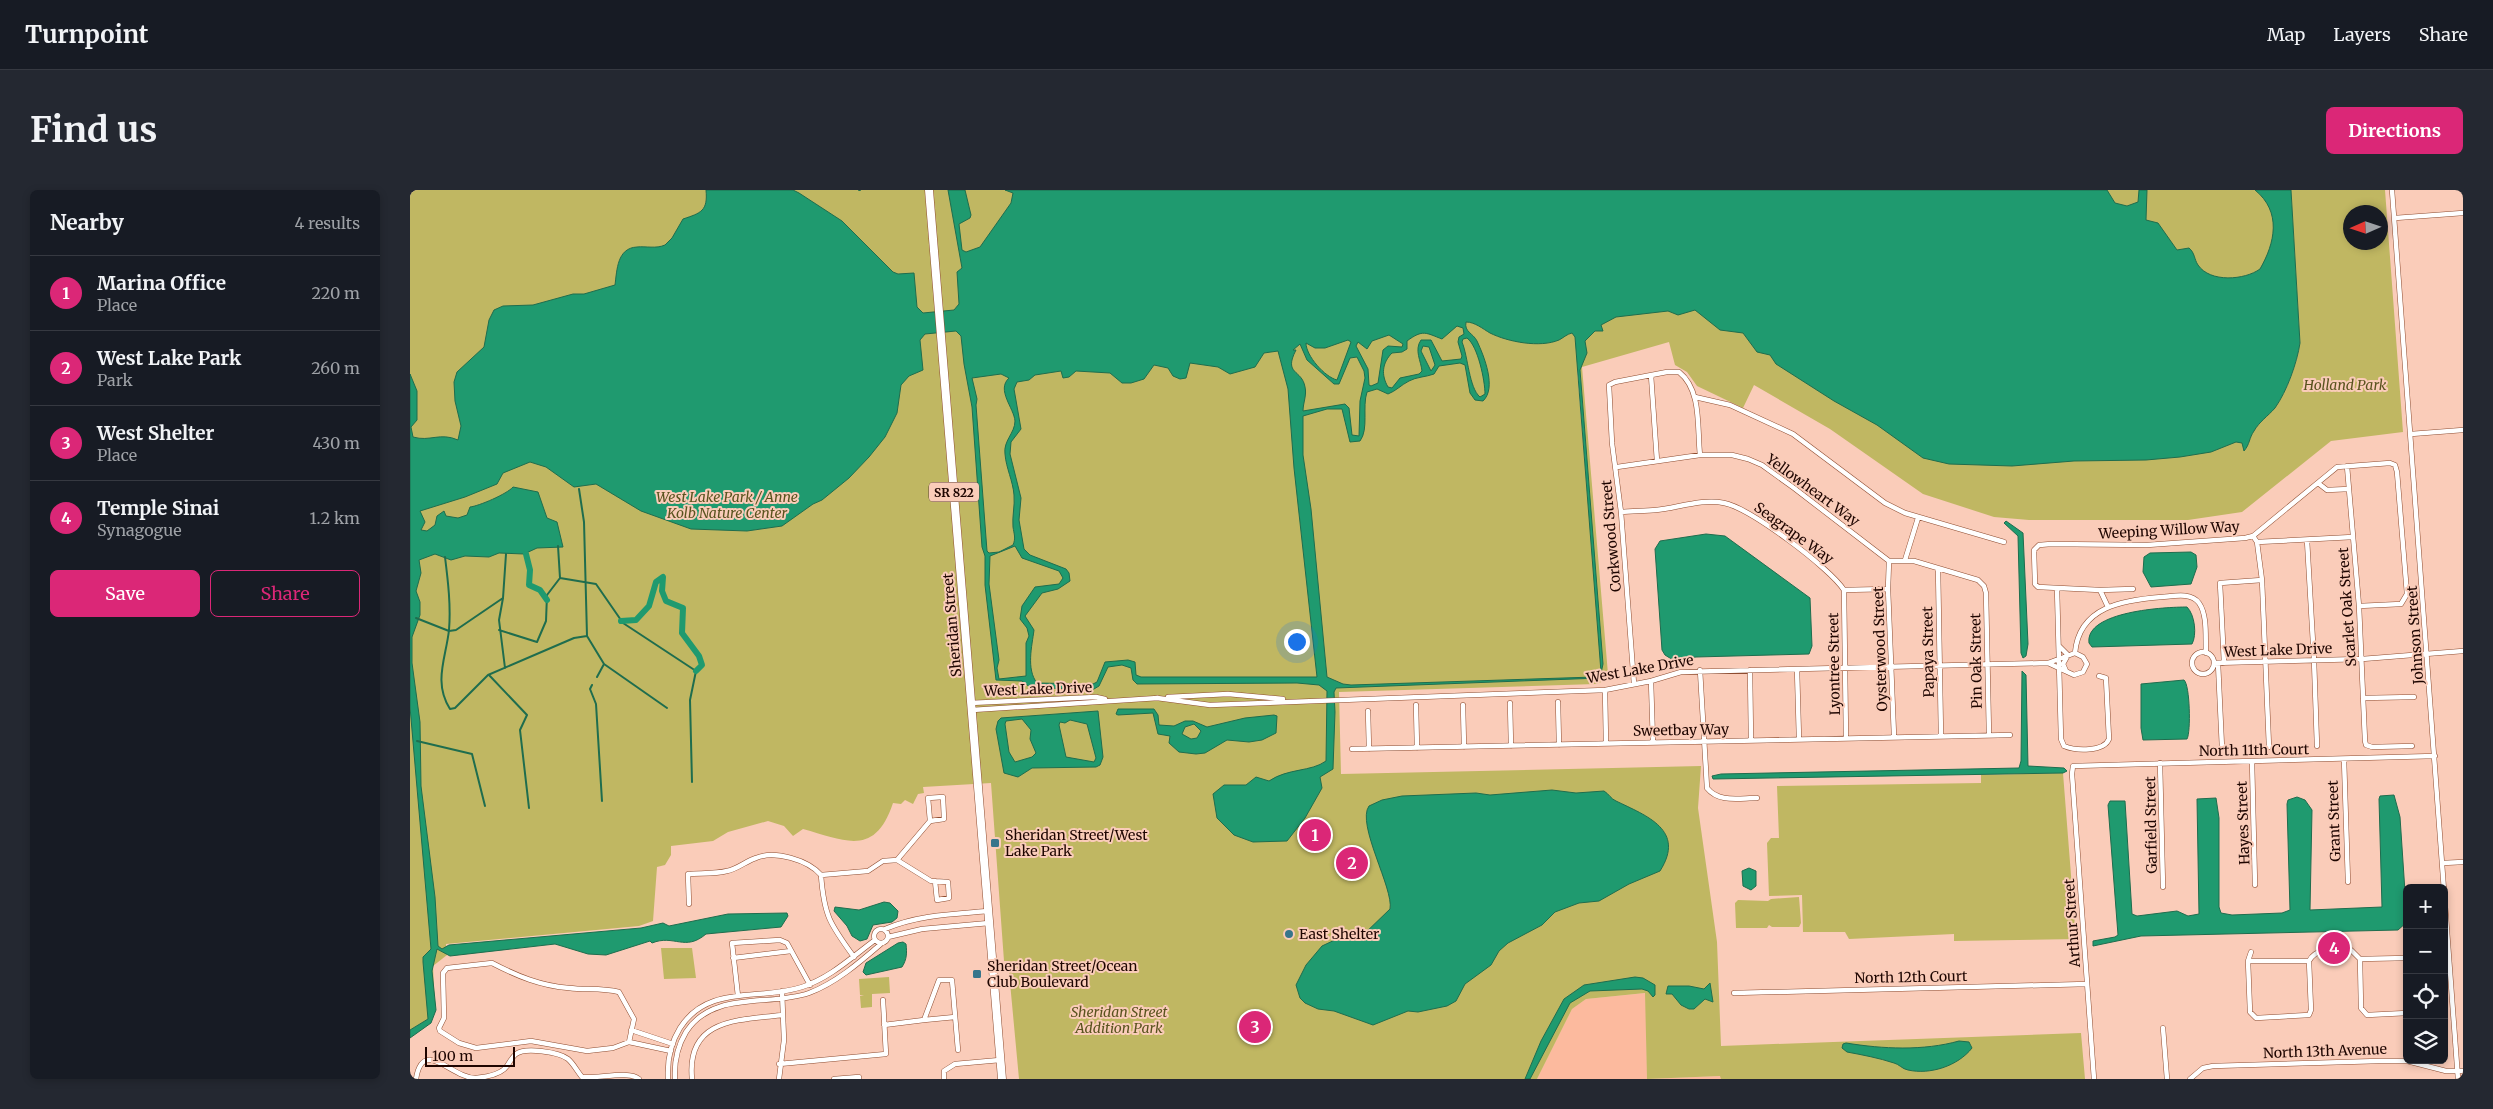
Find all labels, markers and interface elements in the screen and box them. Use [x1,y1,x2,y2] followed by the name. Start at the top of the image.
[25,19,148,50] text: Turnpoint
[2267,23,2305,46] text: Map
[2333,23,2391,46] text: Layers
[2419,23,2468,46] text: Share
[2326,107,2463,154] button: Directions
[30,108,157,152] text: Find us
[2343,205,2388,250] north arrow
[50,209,124,236] text: Nearby
[294,213,360,233] text: 4 results
[97,271,226,295] text: Marina Office
[62,283,70,303] text: 1
[312,283,360,303] text: 220 m
[97,295,137,315] text: Place
[97,346,241,370] text: West Lake Park
[61,358,71,378] text: 2
[311,358,360,378] text: 260 m
[97,370,133,390] text: Park
[2303,376,2387,394] park label: Holland Park
[97,421,214,445] text: West Shelter
[61,433,71,453] text: 3
[313,433,360,453] text: 430 m
[97,445,137,465] text: Place
[1762,449,1864,531] street label: Yellowheart Way
[1597,479,1625,593] street label: Corkwood Street
[929,482,979,502] road number: SR 822
[656,488,798,522] park label: West Lake Park / Anne Kolb Nature Center
[97,496,219,520] text: Temple Sinai
[1751,498,1838,568] street label: Seagrape Way
[61,508,71,528] text: 4
[309,508,360,528] text: 1.2 km
[2097,517,2241,543] street label: Weeping Willow Way
[97,520,182,540] text: Synagogue
[2334,546,2360,667] street label: Scarlet Oak Street
[50,570,200,617] button: Save
[210,570,360,617] button: Share
[938,572,966,678] street label: Sheridan Street
[2403,584,2428,686] street label: Johnson Street
[1869,586,1891,712] street label: Oysterwood Street
[1918,606,1938,698] street label: Papaya Street
[1824,612,1844,716] street label: Lyontree Street
[1966,612,1986,709] street label: Pin Oak Street
[1284,629,1310,655] your location
[2222,639,2333,661] street label: West Lake Drive
[1584,651,1695,687] street label: West Lake Drive
[982,678,1093,700] street label: West Lake Drive
[1633,720,1730,740] street label: Sweetbay Way
[2199,740,2310,760] street label: North 11th Court
[2141,776,2161,874] street label: Garfield Street
[2324,779,2344,862] street label: Grant Street
[2233,780,2253,865] street label: Hayes Street
[1299,816,1331,854] pin: 1
[1005,826,1148,860] place label: Sheridan Street/West Lake Park
[989,837,1001,849] marker: Sheridan Street/West Lake Park
[1336,844,1368,882] pin: 2
[2060,878,2084,969] street label: Arthur Street
[2403,884,2448,1064] map controls
[2403,884,2448,929] button: +
[1299,925,1379,943] place label: East Shelter
[1283,928,1295,940] marker: East Shelter
[2318,929,2350,967] pin: 4
[2403,929,2448,974] button: −
[987,957,1138,991] place label: Sheridan Street/Ocean Club Boulevard
[1854,967,1968,987] street label: North 12th Court
[971,968,983,980] marker: Sheridan Street/Ocean Club Boulevard
[2403,974,2448,1019] button: locate
[1071,1003,1167,1037] park label: Sheridan Street Addition Park
[1239,1008,1271,1046] pin: 3
[2403,1019,2448,1064] button: layers
[2263,1040,2387,1062] street label: North 13th Avenue
[425,1044,515,1067] scale bar
[432,1047,473,1065] text: 100 m

